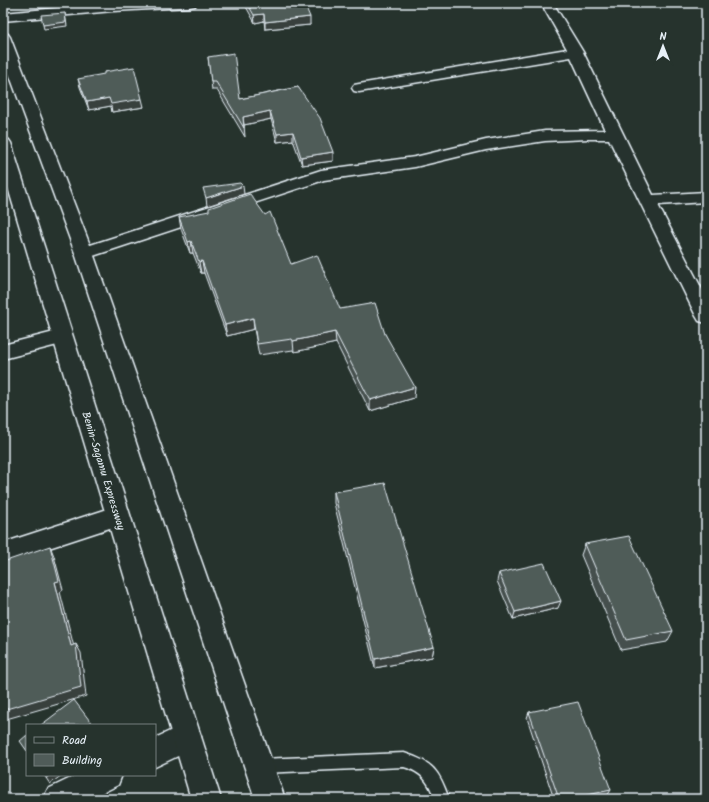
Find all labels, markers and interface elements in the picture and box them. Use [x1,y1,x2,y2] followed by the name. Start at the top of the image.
[643,26,683,66] north arrow
[660,28,667,46] text: N
[76,409,130,533] street label: Benin-Sagamu Expressway
[26,724,156,776] legend
[62,731,87,750] text: Road
[62,751,102,770] text: Building

